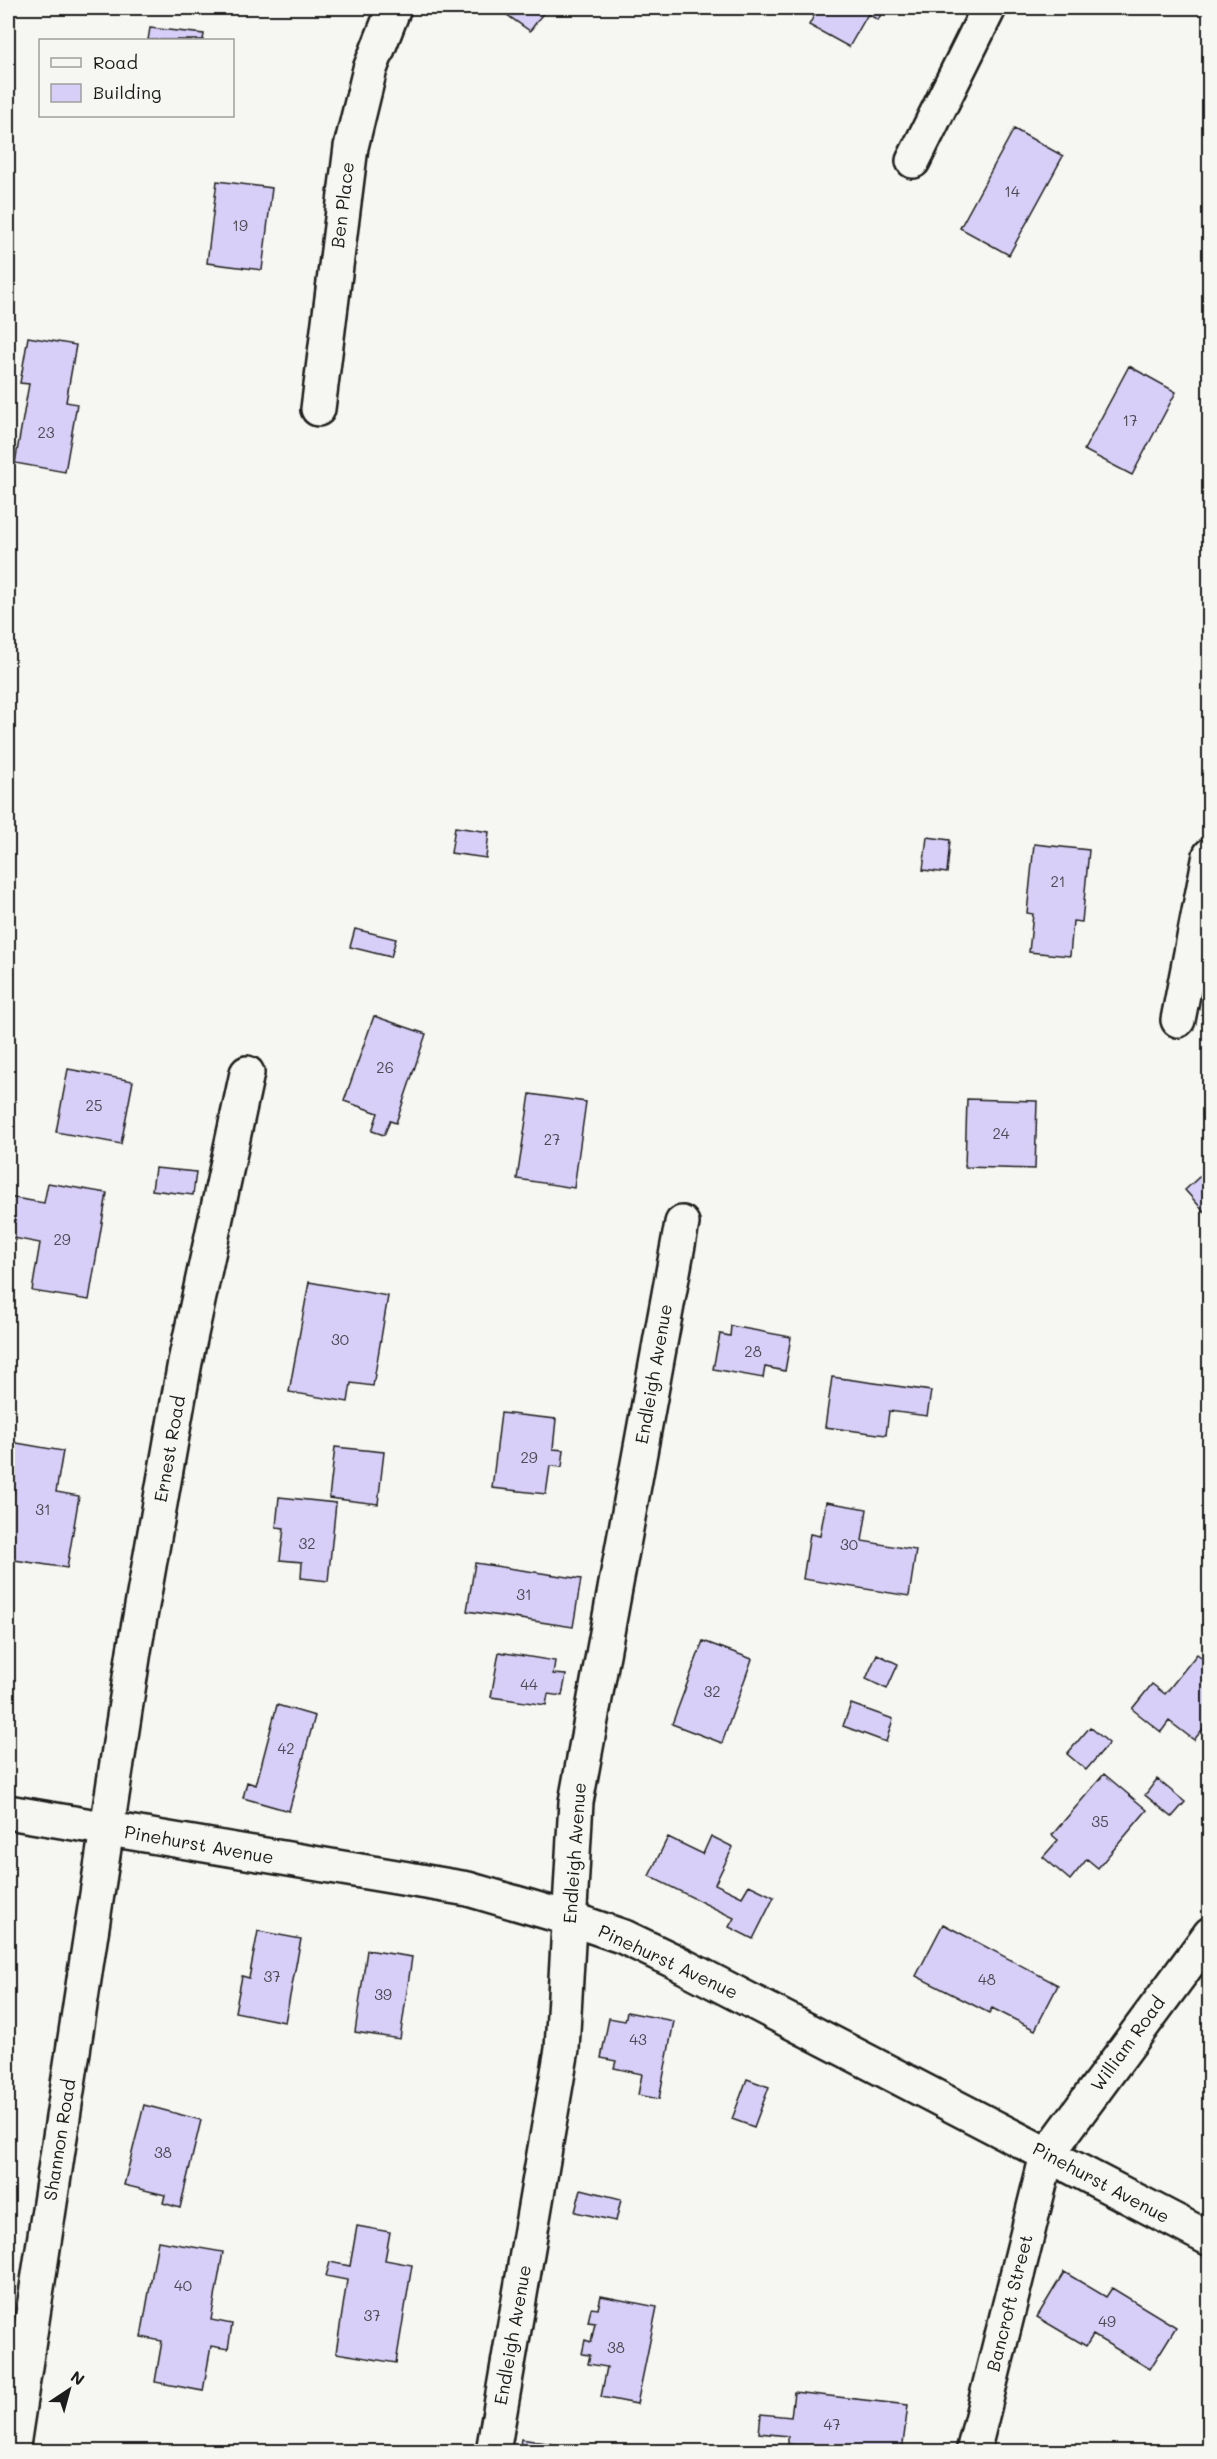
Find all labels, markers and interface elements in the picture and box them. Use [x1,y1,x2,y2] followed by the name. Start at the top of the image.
[39,39,234,117] legend
[93,50,138,74] text: Road
[93,80,161,104] text: Building
[325,160,359,249] street label: Ben Place
[1004,181,1020,201] house number: 14
[232,215,248,235] house number: 19
[1122,410,1138,430] house number: 17
[37,422,55,442] house number: 23
[1050,871,1066,891] house number: 21
[376,1057,394,1077] house number: 26
[85,1095,103,1115] house number: 25
[992,1123,1010,1143] house number: 24
[544,1129,560,1149] house number: 27
[53,1229,71,1249] house number: 29
[629,1302,677,1446] street label: Endleigh Avenue
[331,1329,349,1349] house number: 30
[744,1341,762,1361] house number: 28
[148,1394,190,1504] street label: Ernest Road
[520,1447,538,1467] house number: 29
[35,1499,51,1519] house number: 31
[298,1533,316,1553] house number: 32
[840,1534,858,1554] house number: 30
[516,1584,532,1604] house number: 31
[520,1674,538,1694] house number: 44
[703,1681,721,1701] house number: 32
[277,1738,295,1758] house number: 42
[557,1782,591,1924] street label: Endleigh Avenue
[1091,1811,1109,1831] house number: 35
[123,1819,276,1869] street label: Pinehurst Avenue
[595,1918,742,2004] street label: Pinehurst Avenue
[263,1966,281,1986] house number: 37
[978,1969,996,1989] house number: 48
[374,1984,392,2004] house number: 39
[1085,1991,1170,2096] street label: William Road
[629,2029,647,2049] house number: 43
[38,2077,80,2202] street label: Shannon Road
[1029,2136,1174,2228] street label: Pinehurst Avenue
[154,2142,172,2162] house number: 38
[980,2232,1038,2374] street label: Bancroft Street
[488,2263,536,2407] street label: Endleigh Avenue
[174,2275,192,2295] house number: 40
[363,2305,381,2325] house number: 37
[1098,2311,1116,2331] house number: 49
[607,2337,625,2357] house number: 38
[39,2360,99,2420] north arrow
[67,2365,89,2390] text: N
[823,2414,841,2434] house number: 47

